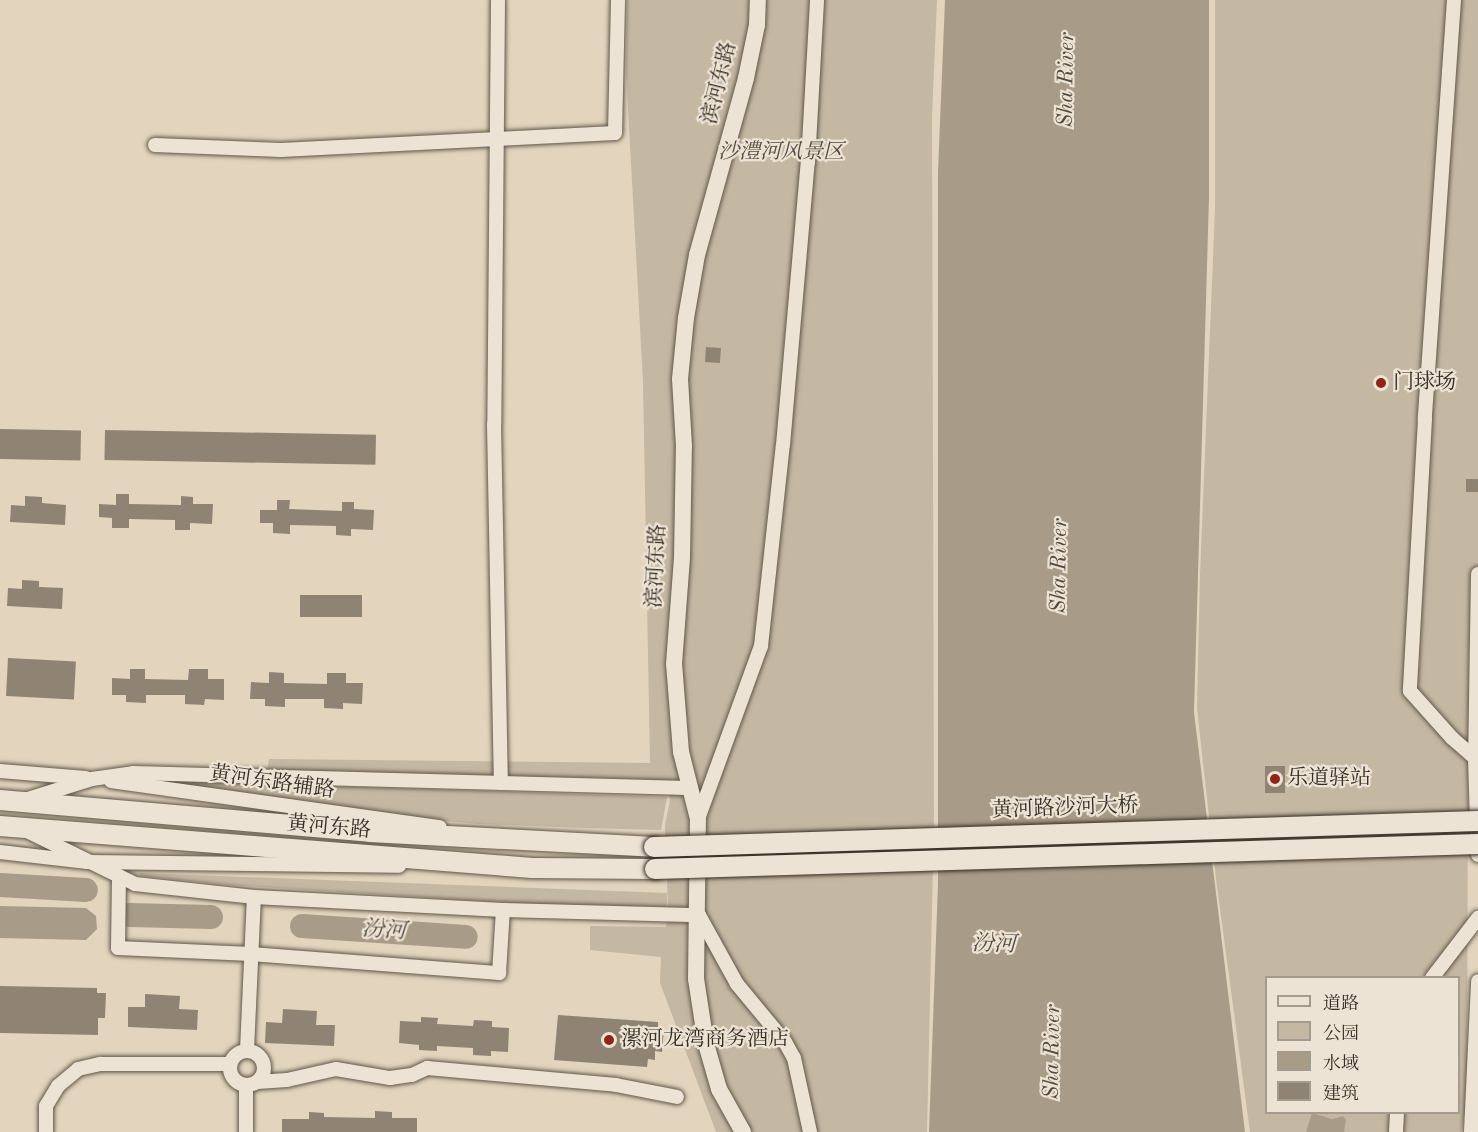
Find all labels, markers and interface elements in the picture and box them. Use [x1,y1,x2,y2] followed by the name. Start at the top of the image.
[1053,32,1081,128] water label: Sha River
[698,39,742,127] street label: 滨河东路
[718,140,844,166] park label: 沙澧河风景区
[1393,370,1456,396] place label: 门球场
[1374,376,1388,390] marker: 门球场
[1046,518,1074,614] water label: Sha River
[642,523,672,609] street label: 滨河东路
[208,762,336,804] street label: 黄河东路辅路
[1287,766,1371,792] place label: 乐道驿站
[1268,772,1282,786] marker: 乐道驿站
[991,794,1139,824] street label: 黄河路沙河大桥
[286,812,372,844] street label: 黄河东路
[361,916,407,946] water label: 汾河
[972,931,1016,959] water label: 汾河
[1265,976,1460,1114] legend
[1323,995,1359,1013] text: 道路
[1039,1004,1067,1100] water label: Sha River
[1323,1025,1359,1043] text: 公园
[621,1027,789,1053] place label: 漯河龙湾商务酒店
[602,1033,616,1047] marker: 漯河龙湾商务酒店
[1323,1055,1359,1073] text: 水域
[1323,1085,1359,1103] text: 建筑

